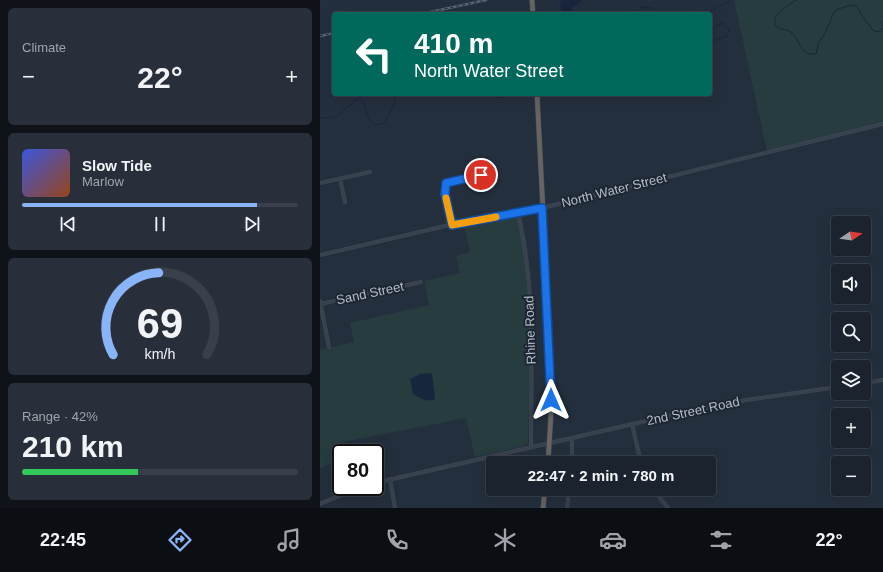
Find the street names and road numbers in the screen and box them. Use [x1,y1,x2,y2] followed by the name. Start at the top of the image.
[560,170,669,210] street label: North Water Street
[335,278,406,307] street label: Sand Street
[521,295,539,365] street label: Rhine Road
[645,394,741,428] street label: 2nd Street Road

